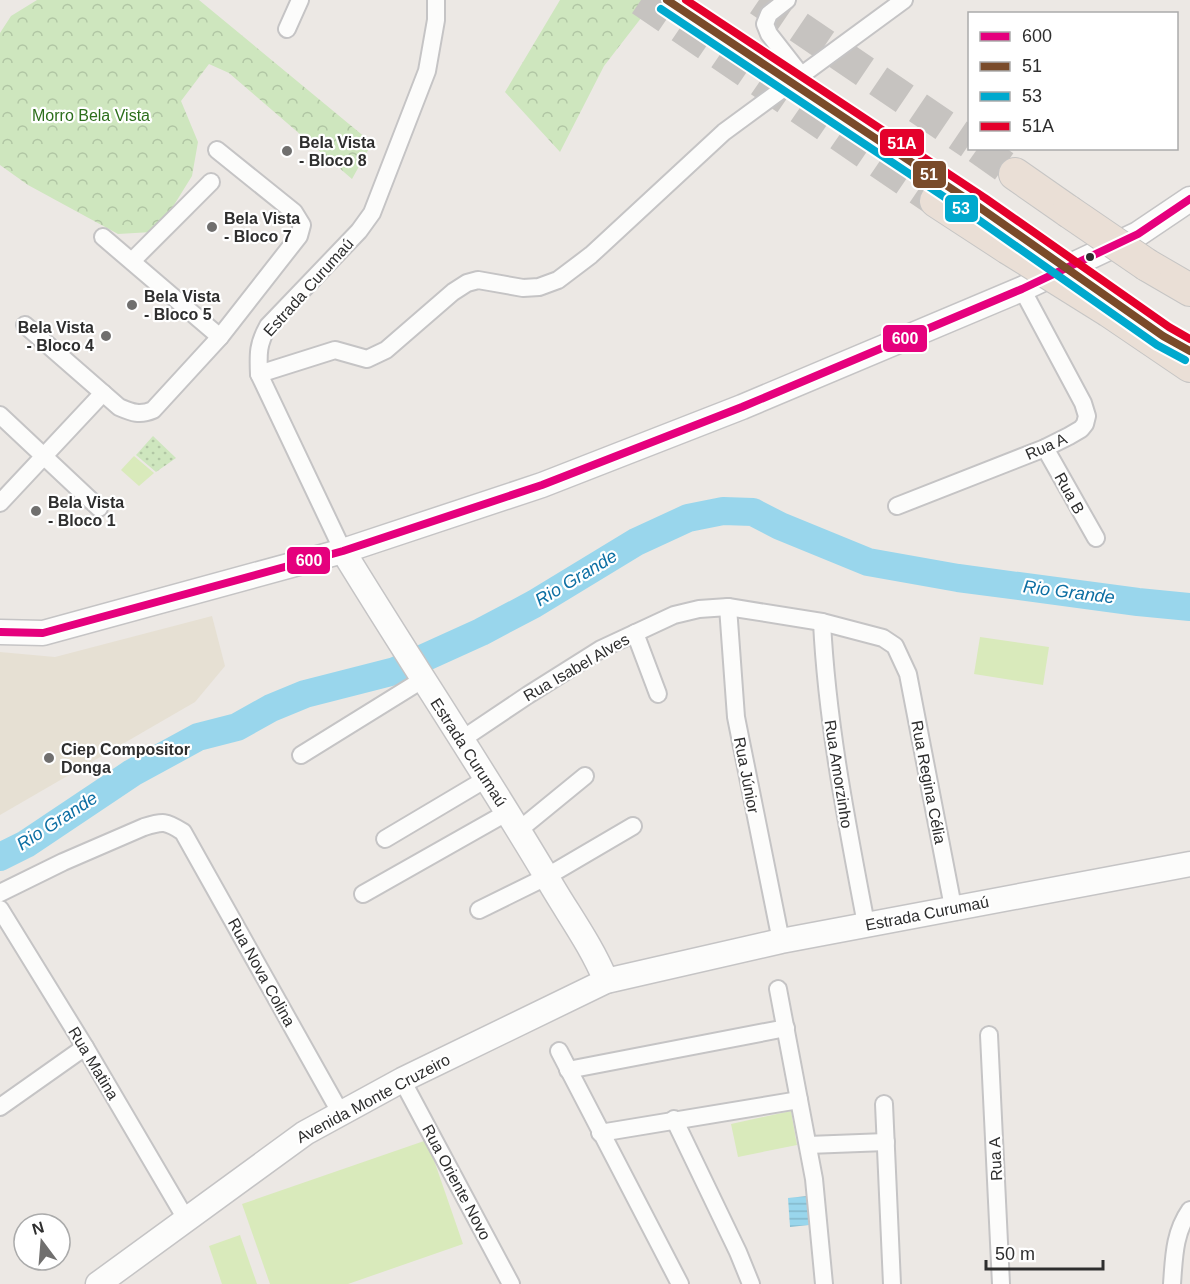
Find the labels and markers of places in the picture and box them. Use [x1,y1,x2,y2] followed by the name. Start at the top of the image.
[299,134,375,169] place label: Bela Vista - Bloco 8
[280,144,294,158] marker: Bela Vista - Bloco 8
[224,210,300,245] place label: Bela Vista - Bloco 7
[205,220,219,234] marker: Bela Vista - Bloco 7
[1084,251,1096,263] unlabelled marker
[144,288,220,323] place label: Bela Vista - Bloco 5
[125,298,139,312] marker: Bela Vista - Bloco 5
[18,319,94,354] place label: Bela Vista - Bloco 4
[99,329,113,343] marker: Bela Vista - Bloco 4
[48,494,124,529] place label: Bela Vista - Bloco 1
[29,504,43,518] marker: Bela Vista - Bloco 1
[61,741,190,776] place label: Ciep Compositor Donga
[42,751,56,765] marker: Ciep Compositor Donga

